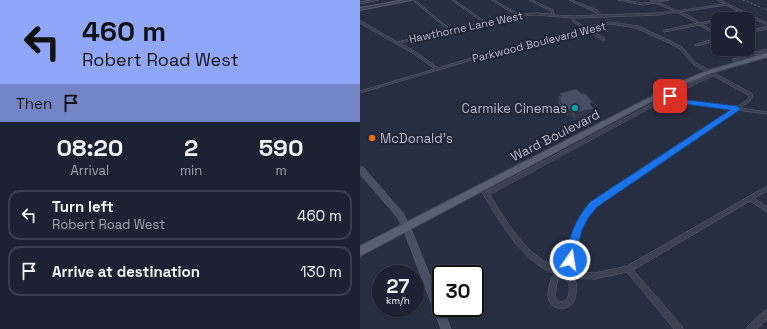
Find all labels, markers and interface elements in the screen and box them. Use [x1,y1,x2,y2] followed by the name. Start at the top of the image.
[408,8,524,46] street label: Hawthorne Lane West
[711,12,755,56] map controls
[711,12,755,56] button: search
[82,13,166,49] text: 460 m
[16,16,68,68] icon: left
[471,19,607,65] street label: Parkwood Boulevard West
[82,48,239,71] text: Robert Road West
[653,79,687,113] pin
[659,85,681,107] icon: arrive
[60,92,82,114] icon: arrive
[16,94,52,113] text: Then
[462,100,567,117] place label: Carmike Cinemas
[570,103,580,113] marker: Carmike Cinemas
[508,106,603,165] street label: Ward Boulevard
[380,130,453,147] place label: McDonald's
[56,132,123,163] text: 08:20
[184,132,198,163] text: 2
[259,132,304,163] text: 590
[367,133,377,143] marker: McDonald's
[71,162,109,179] text: Arrival
[180,162,202,179] text: min
[276,162,287,179] text: m
[52,197,114,216] text: Turn left
[18,204,40,226] icon: left
[297,206,342,225] text: 460 m
[52,216,165,233] text: Robert Road West
[549,239,591,281] position arrow
[18,260,40,282] icon: arrive
[52,262,200,281] text: Arrive at destination
[300,262,342,281] text: 130 m
[432,265,484,317] speed limit sign: 30
[387,273,409,299] text: 27
[386,294,410,307] text: km/h

